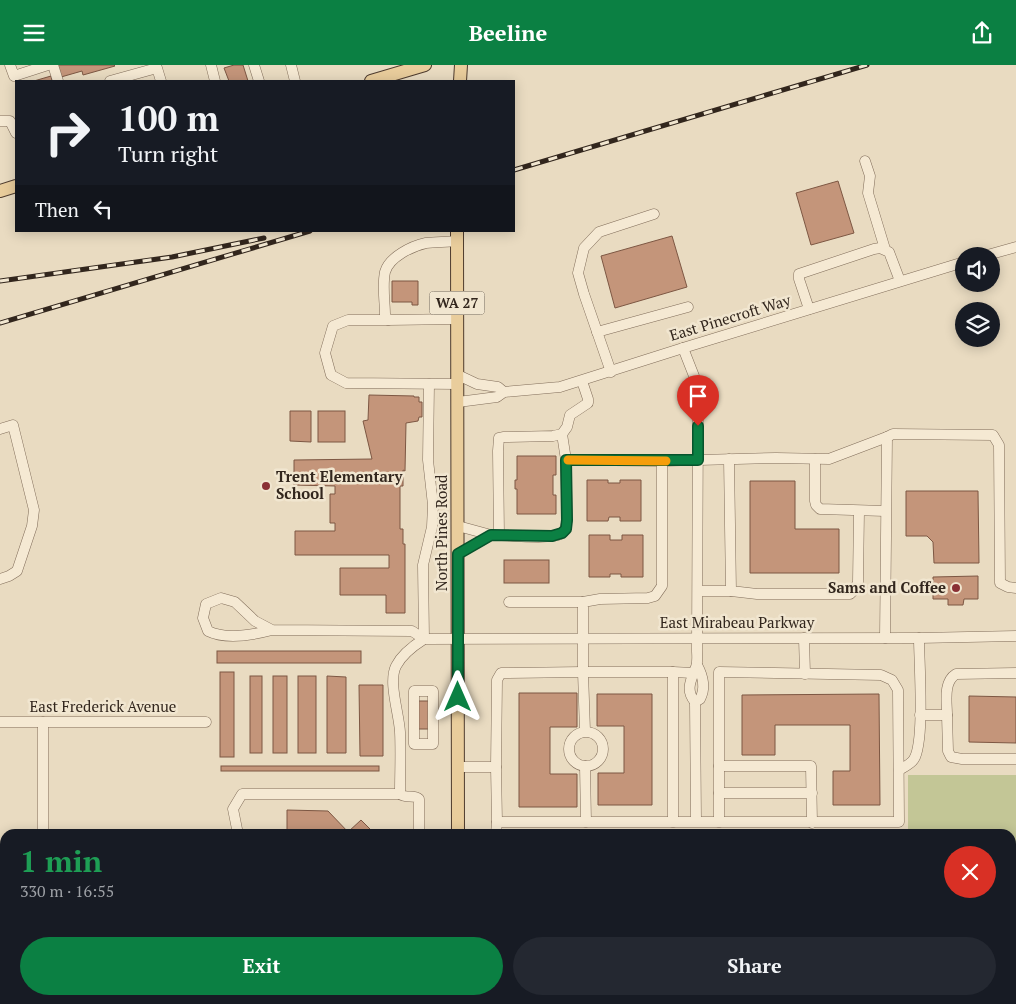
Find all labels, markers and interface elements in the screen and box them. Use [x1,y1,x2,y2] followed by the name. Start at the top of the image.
[469,18,547,47] text: Beeline
[20,19,48,47] icon: menu
[968,19,996,47] icon: share
[118,95,219,141] text: 100 m
[35,100,100,165] icon: right
[118,139,218,168] text: Turn right
[89,195,117,223] icon: left
[35,197,79,222] text: Then
[955,247,1000,347] map controls
[955,247,1000,292] button: sound
[667,289,793,345] street label: East Pinecroft Way
[430,292,484,315] road number: WA 27
[955,302,1000,347] button: layers
[677,375,719,426] pin
[684,382,712,410] icon: arrive
[276,466,403,503] place label: Trent Elementary School
[431,475,451,591] street label: North Pines Road
[260,480,272,492] marker: Trent Elementary School
[828,577,946,597] place label: Sams and Coffee
[950,582,962,594] marker: Sams and Coffee
[660,612,815,632] street label: East Mirabeau Parkway
[431,670,483,722] position arrow
[30,696,176,716] street label: East Frederick Avenue
[20,841,102,881] text: 1 min
[944,846,996,898] button: close
[20,880,114,902] text: 330 m · 16:55
[20,937,503,995] button: Exit
[513,937,996,995] button: Share

